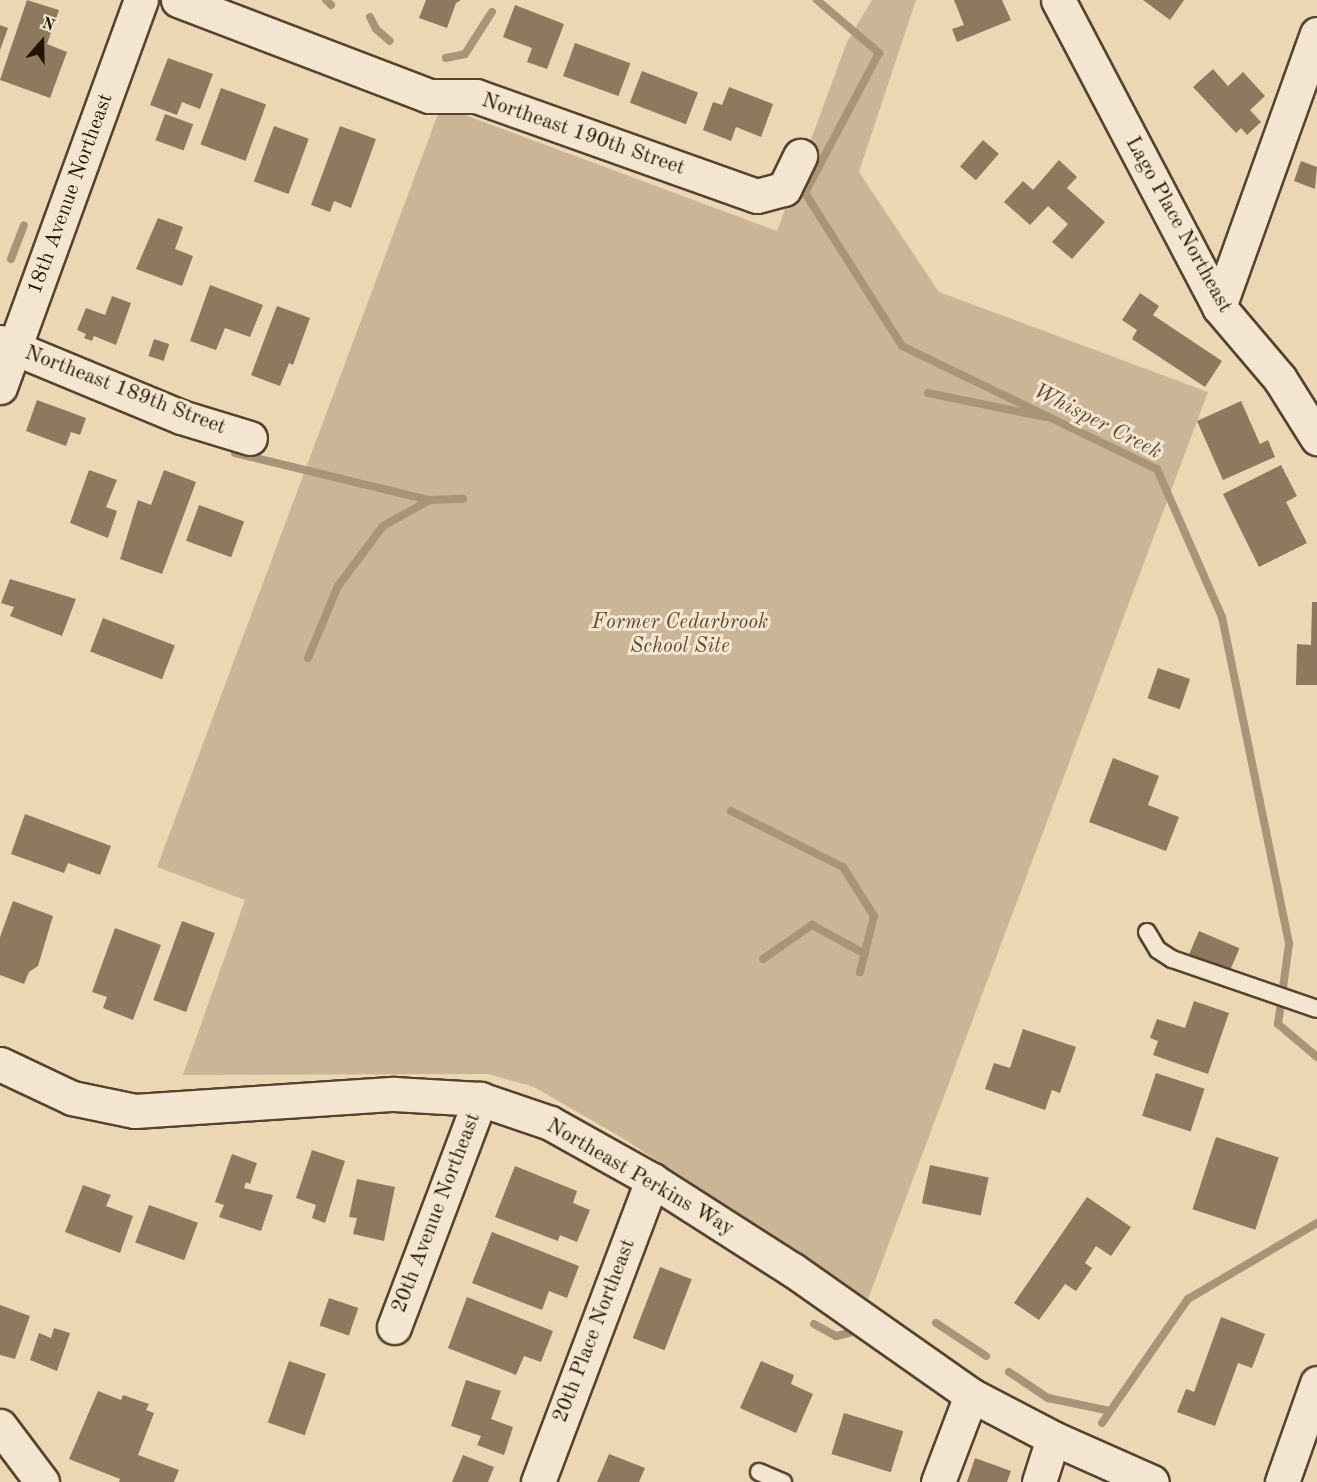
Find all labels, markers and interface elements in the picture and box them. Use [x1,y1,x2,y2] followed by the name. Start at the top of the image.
[12,12,72,72] north arrow
[40,15,57,35] text: N
[478,88,688,182] street label: Northeast 190th Street
[23,90,119,298] street label: 18th Avenue Northeast
[1119,132,1237,318] street label: Lago Place Northeast
[21,341,229,441] street label: Northeast 189th Street
[1028,378,1166,466] water label: Whisper Creek
[592,610,768,660] park label: Former Cedarbrook School Site
[387,1109,487,1317] street label: 20th Avenue Northeast
[542,1114,738,1242] street label: Northeast Perkins Way
[548,1236,642,1426] street label: 20th Place Northeast

